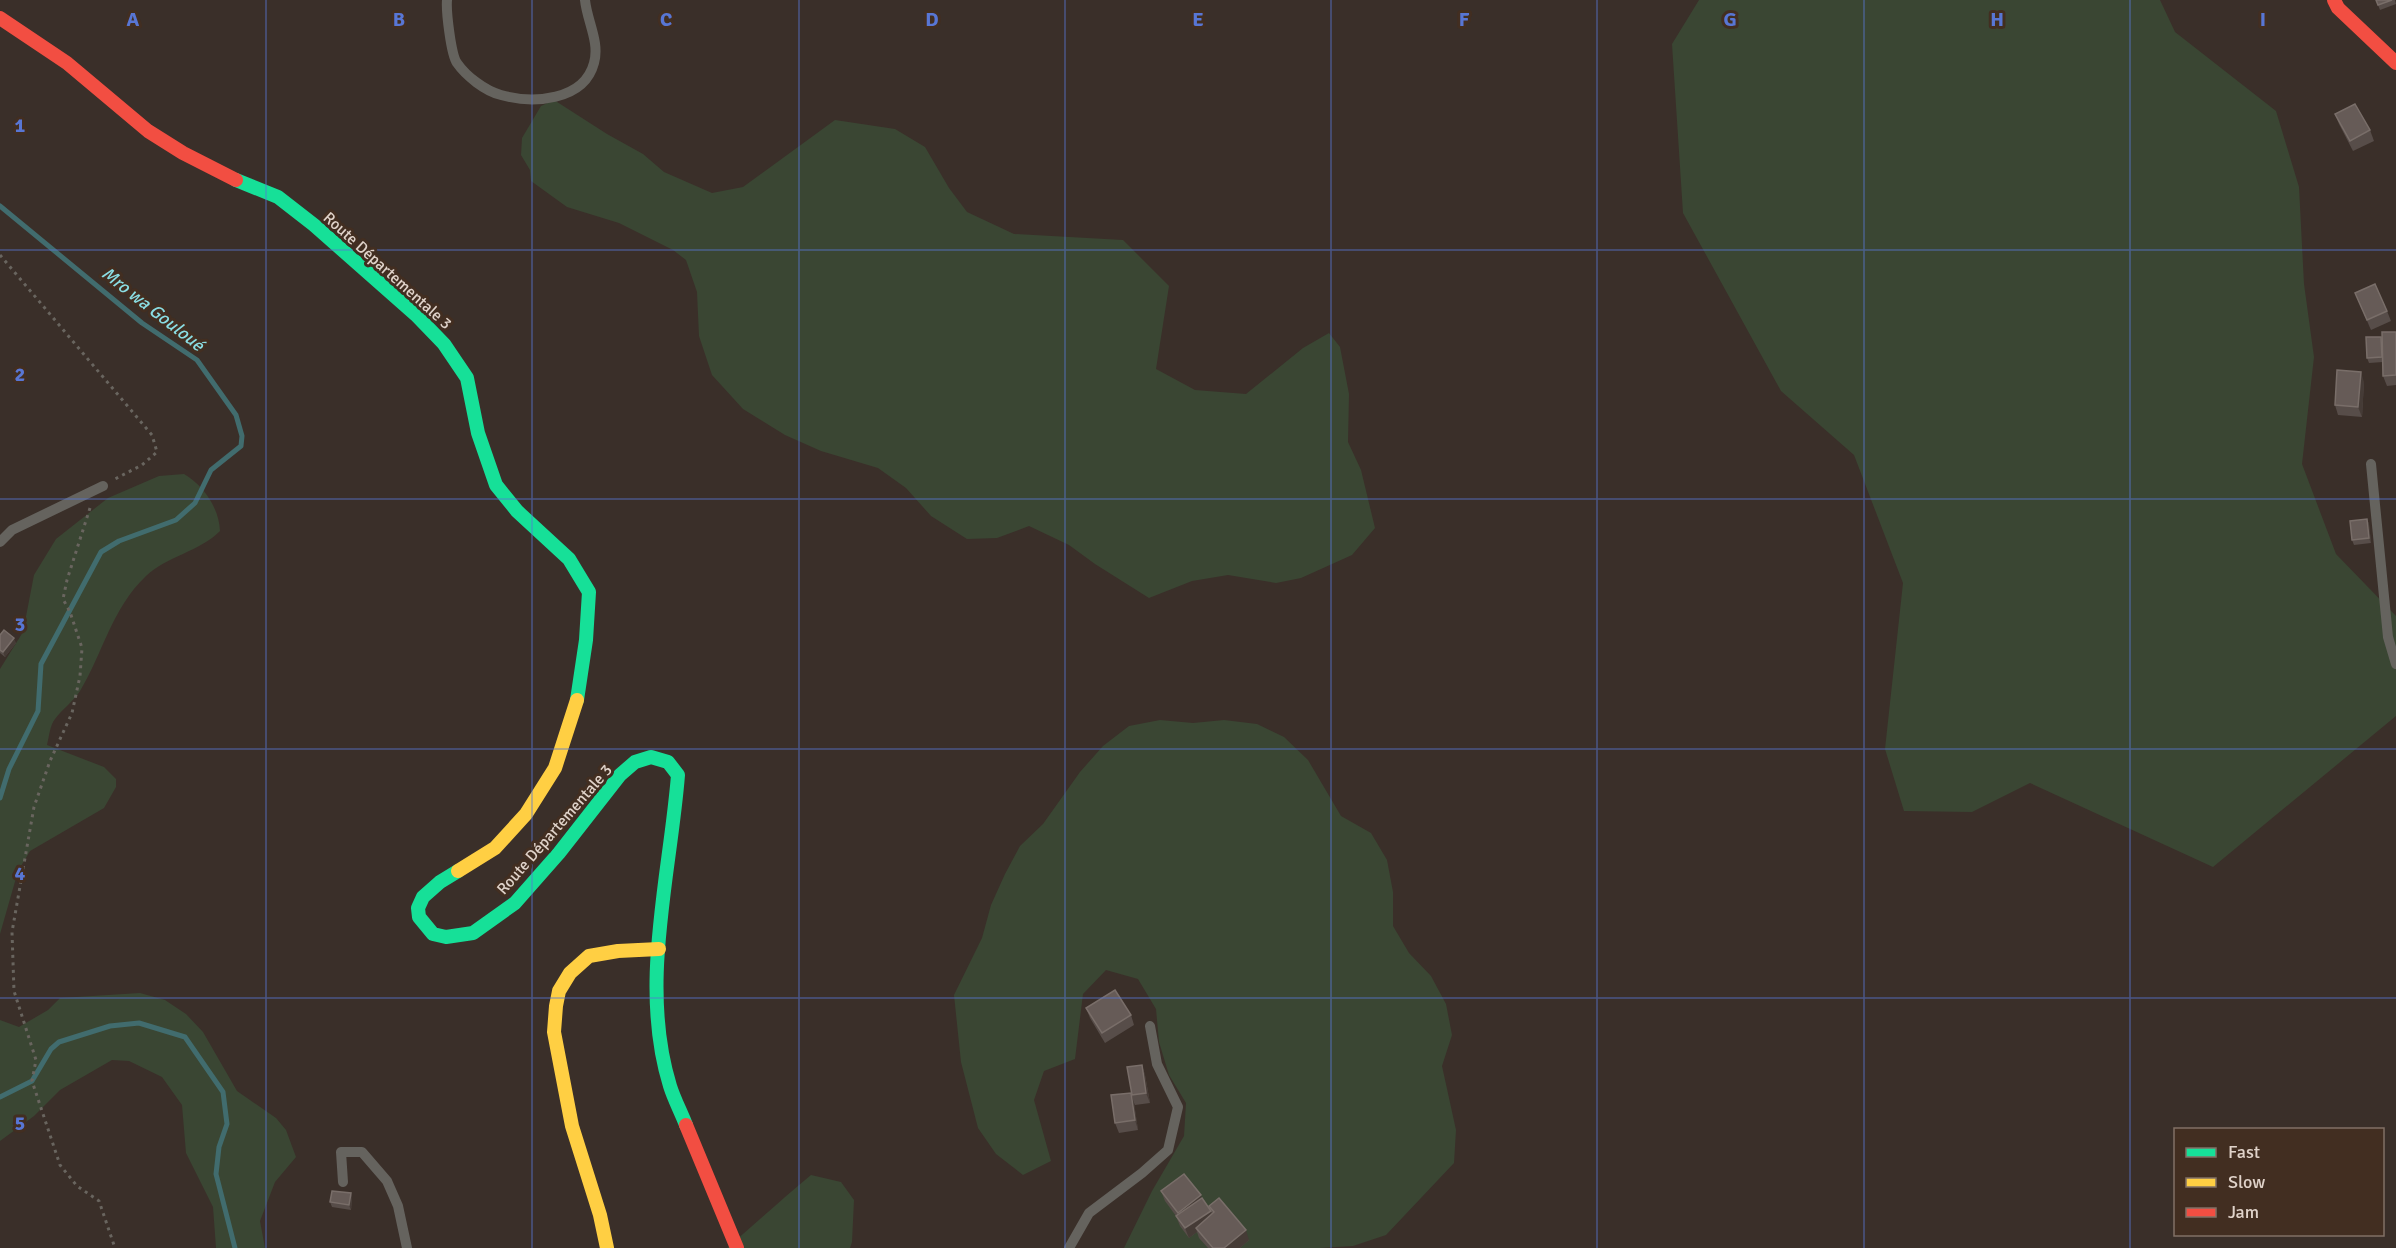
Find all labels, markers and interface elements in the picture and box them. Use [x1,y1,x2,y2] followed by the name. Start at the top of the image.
[127,7,140,32] text: A
[393,7,405,32] text: B
[660,7,672,32] text: C
[925,7,939,32] text: D
[1192,7,1204,32] text: E
[1459,7,1470,32] text: F
[1723,7,1737,32] text: G
[1990,7,2004,32] text: H
[2260,7,2266,32] text: I
[15,113,26,138] text: 1
[319,208,456,334] street label: Route Départementale 3
[97,262,210,357] water label: Mro wa Gouloué
[15,362,25,387] text: 2
[15,612,25,637] text: 3
[493,760,617,899] street label: Route Départementale 3
[15,861,26,886] text: 4
[15,1111,25,1136] text: 5
[2174,1128,2384,1236] legend
[2228,1141,2260,1163] text: Fast
[2228,1171,2265,1193] text: Slow
[2228,1201,2259,1223] text: Jam

